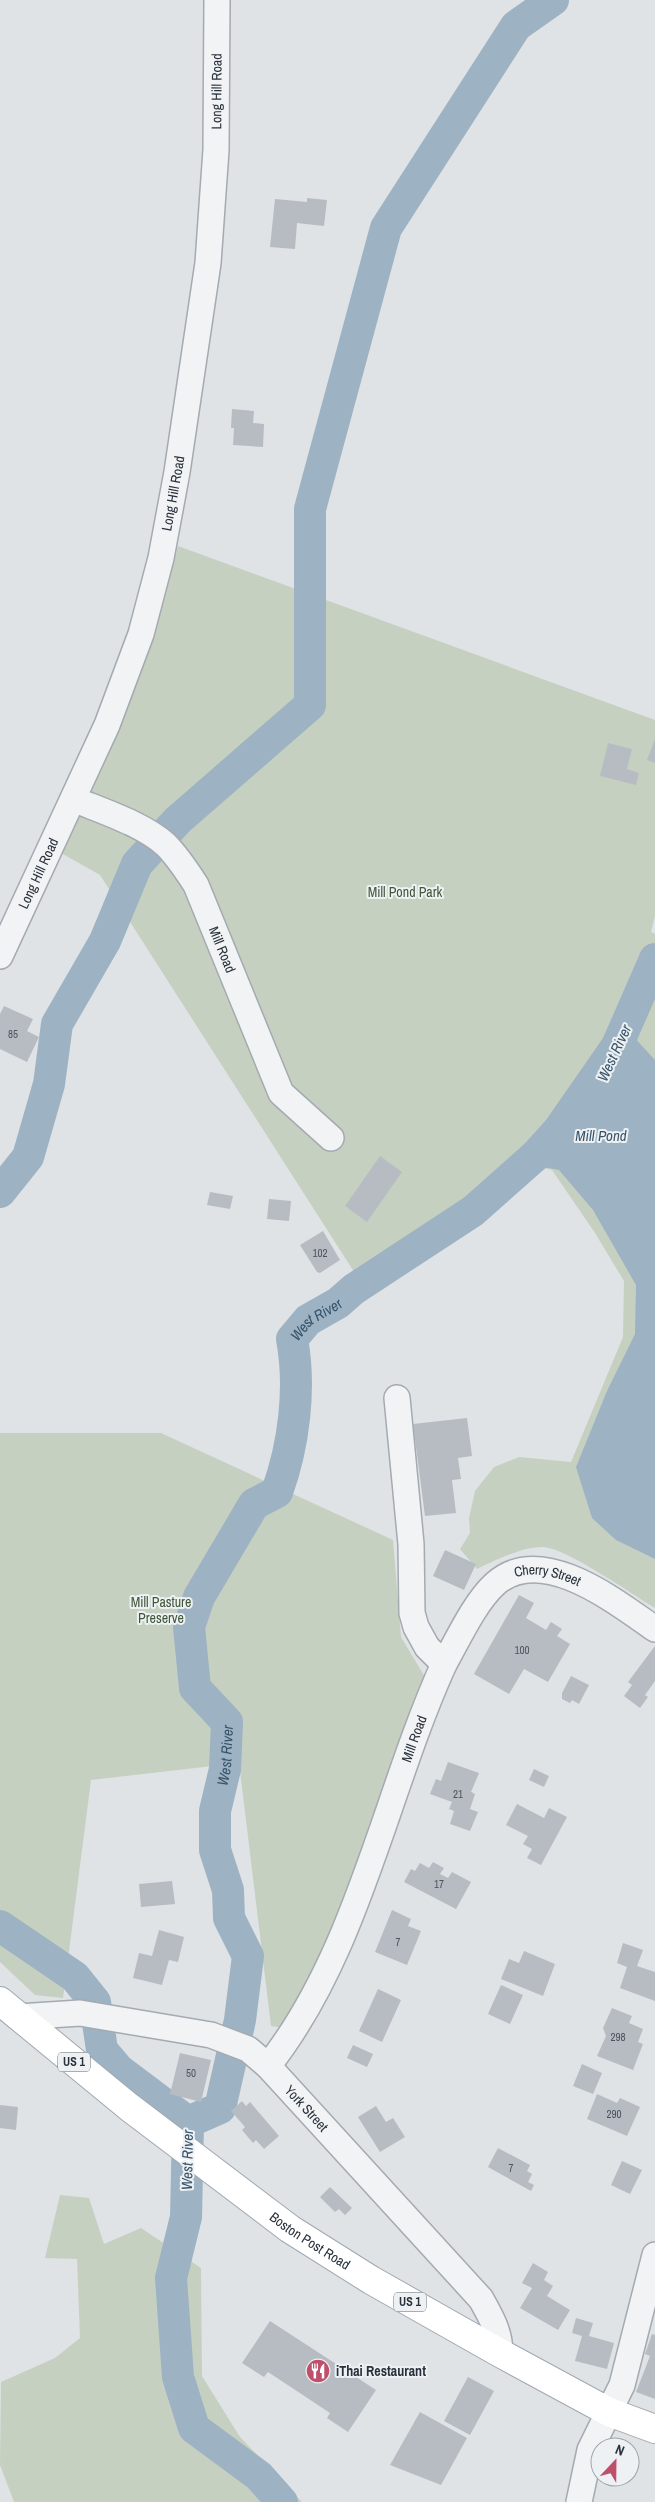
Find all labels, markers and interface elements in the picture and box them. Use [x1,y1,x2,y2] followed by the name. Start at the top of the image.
[207,53,226,129] street label: Long Hill Road
[157,455,188,532] street label: Long Hill Road
[14,835,62,912] street label: Long Hill Road
[368,883,443,901] park label: Mill Pond Park
[205,924,240,975] street label: Mill Road
[592,1020,637,1085] water label: West River
[8,1027,18,1041] house number: 85
[575,1125,627,1146] water label: Mill Pond
[312,1246,328,1260] house number: 102
[285,1293,348,1345] water label: West River
[512,1560,584,1590] street label: Cherry Street
[131,1593,191,1627] park label: Mill Pasture Preserve
[514,1643,530,1657] house number: 100
[397,1713,431,1765] street label: Mill Road
[211,1724,237,1788] water label: West River
[453,1787,463,1801] house number: 21
[434,1877,444,1891] house number: 17
[395,1935,401,1949] house number: 7
[610,2030,626,2044] house number: 298
[58,2052,90,2072] road number: US 1
[186,2066,196,2080] house number: 50
[281,2081,332,2135] street label: York Street
[606,2107,622,2121] house number: 290
[176,2129,198,2190] water label: West River
[508,2161,514,2175] house number: 7
[266,2208,354,2274] street label: Boston Post Road
[394,2292,426,2312] road number: US 1
[305,2358,331,2384] restaurant icon: iThai Restaurant
[336,2362,426,2380] place label: iThai Restaurant
[590,2437,640,2487] north arrow
[613,2440,627,2460] text: N

